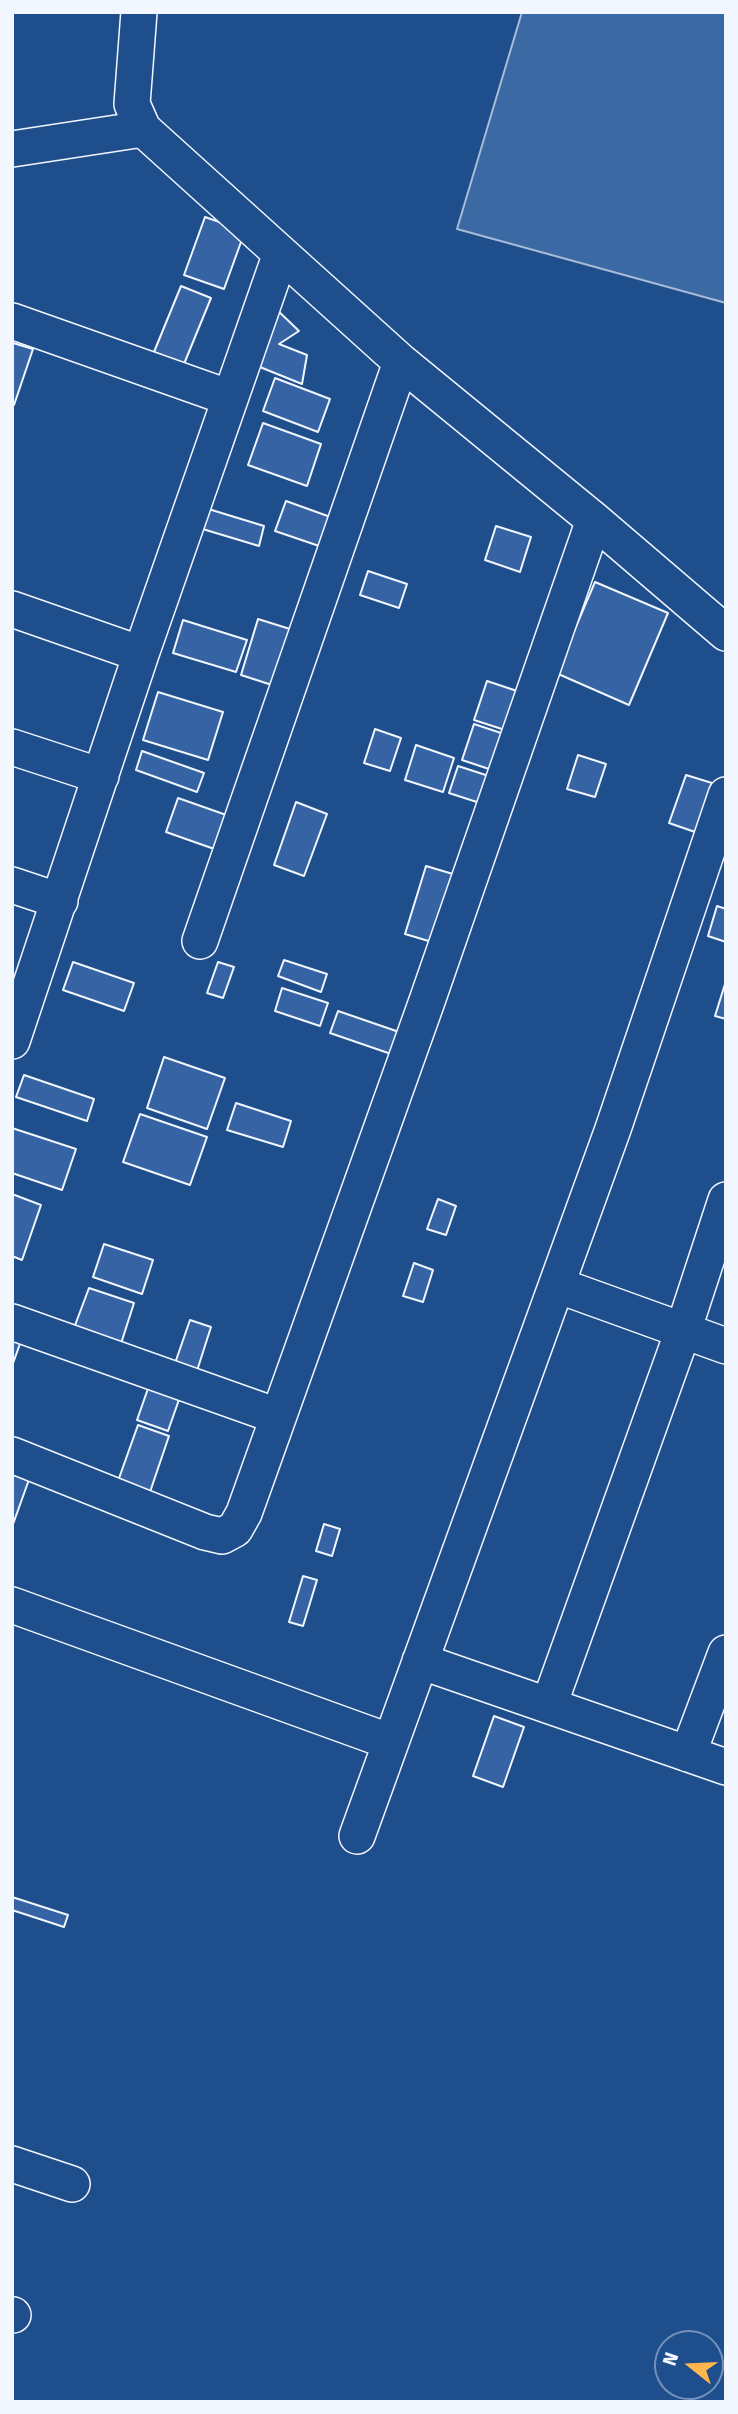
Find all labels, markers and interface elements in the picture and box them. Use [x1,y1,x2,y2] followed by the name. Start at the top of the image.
[654,2330,724,2400] north arrow
[658,2349,683,2369] text: N

